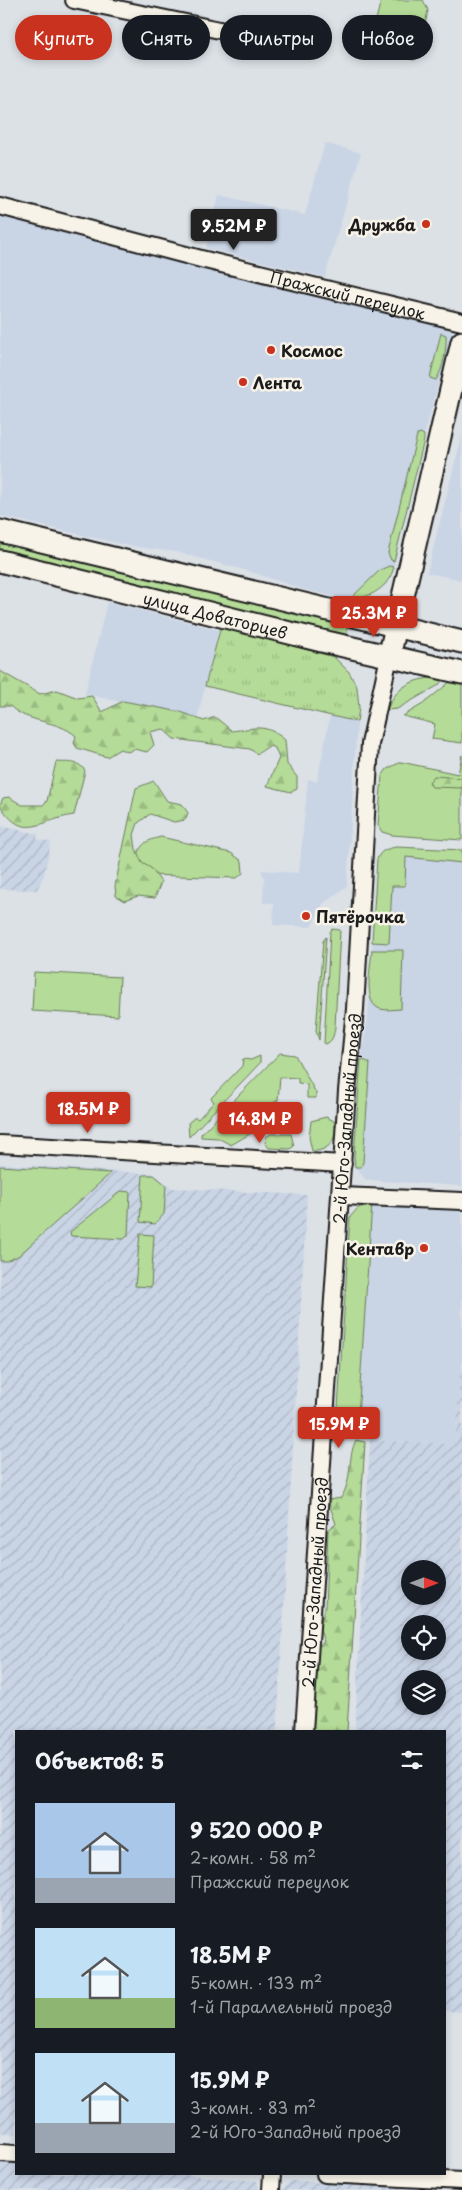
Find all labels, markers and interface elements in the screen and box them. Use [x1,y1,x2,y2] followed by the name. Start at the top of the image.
[15,15,112,60] chip: Купить
[122,15,210,60] chip: Снять
[220,15,332,60] chip: Фильтры
[342,15,433,60] chip: Новое
[188,208,280,251] pin: 9.52M ₽
[348,212,416,236] place label: Дружба
[202,213,266,237] text: 9.52M ₽
[420,218,432,230] marker: Дружба
[268,264,428,325] street label: Пражский переулок
[281,338,343,362] place label: Космос
[265,344,277,356] marker: Космос
[253,370,302,394] place label: Лента
[237,376,249,388] marker: Лента
[141,585,290,644] street label: улица Доваторцев
[328,596,420,638] pin: 25.3M ₽
[341,600,407,624] text: 25.3M ₽
[316,904,405,928] place label: Пятёрочка
[300,910,312,922] marker: Пятёрочка
[326,1012,367,1225] street label: 2-й Юго-Западный проезд
[42,1092,134,1134] pin: 18.5M ₽
[57,1096,119,1120] text: 18.5M ₽
[214,1102,306,1144] pin: 14.8M ₽
[229,1106,291,1130] text: 14.8M ₽
[346,1236,414,1260] place label: Кентавр
[418,1242,430,1254] marker: Кентавр
[293,1406,385,1449] pin: 15.9M ₽
[309,1411,369,1435] text: 15.9M ₽
[295,1476,333,1688] street label: 2-й Юго-Западный проезд
[401,1560,446,1605] north arrow
[401,1560,446,1715] map controls
[401,1615,446,1660] button: locate
[401,1670,446,1715] button: layers
[35,1744,164,1776] text: Объектов: 5
[398,1746,426,1774] icon: filters
[190,1813,323,1845] text: 9 520 000 ₽
[75,1823,135,1883] icon: home
[190,1845,316,1869] text: 2-комн. · 58 m²
[190,1869,349,1893] text: Пражский переулок
[190,1938,271,1970] text: 18.5M ₽
[75,1948,135,2008] icon: home
[190,1970,322,1994] text: 5-комн. · 133 m²
[190,1994,392,2018] text: 1-й Параллельный проезд
[190,2063,269,2095] text: 15.9M ₽
[75,2073,135,2133] icon: home
[190,2095,316,2119] text: 3-комн. · 83 m²
[190,2119,401,2143] text: 2-й Юго-Западный проезд

